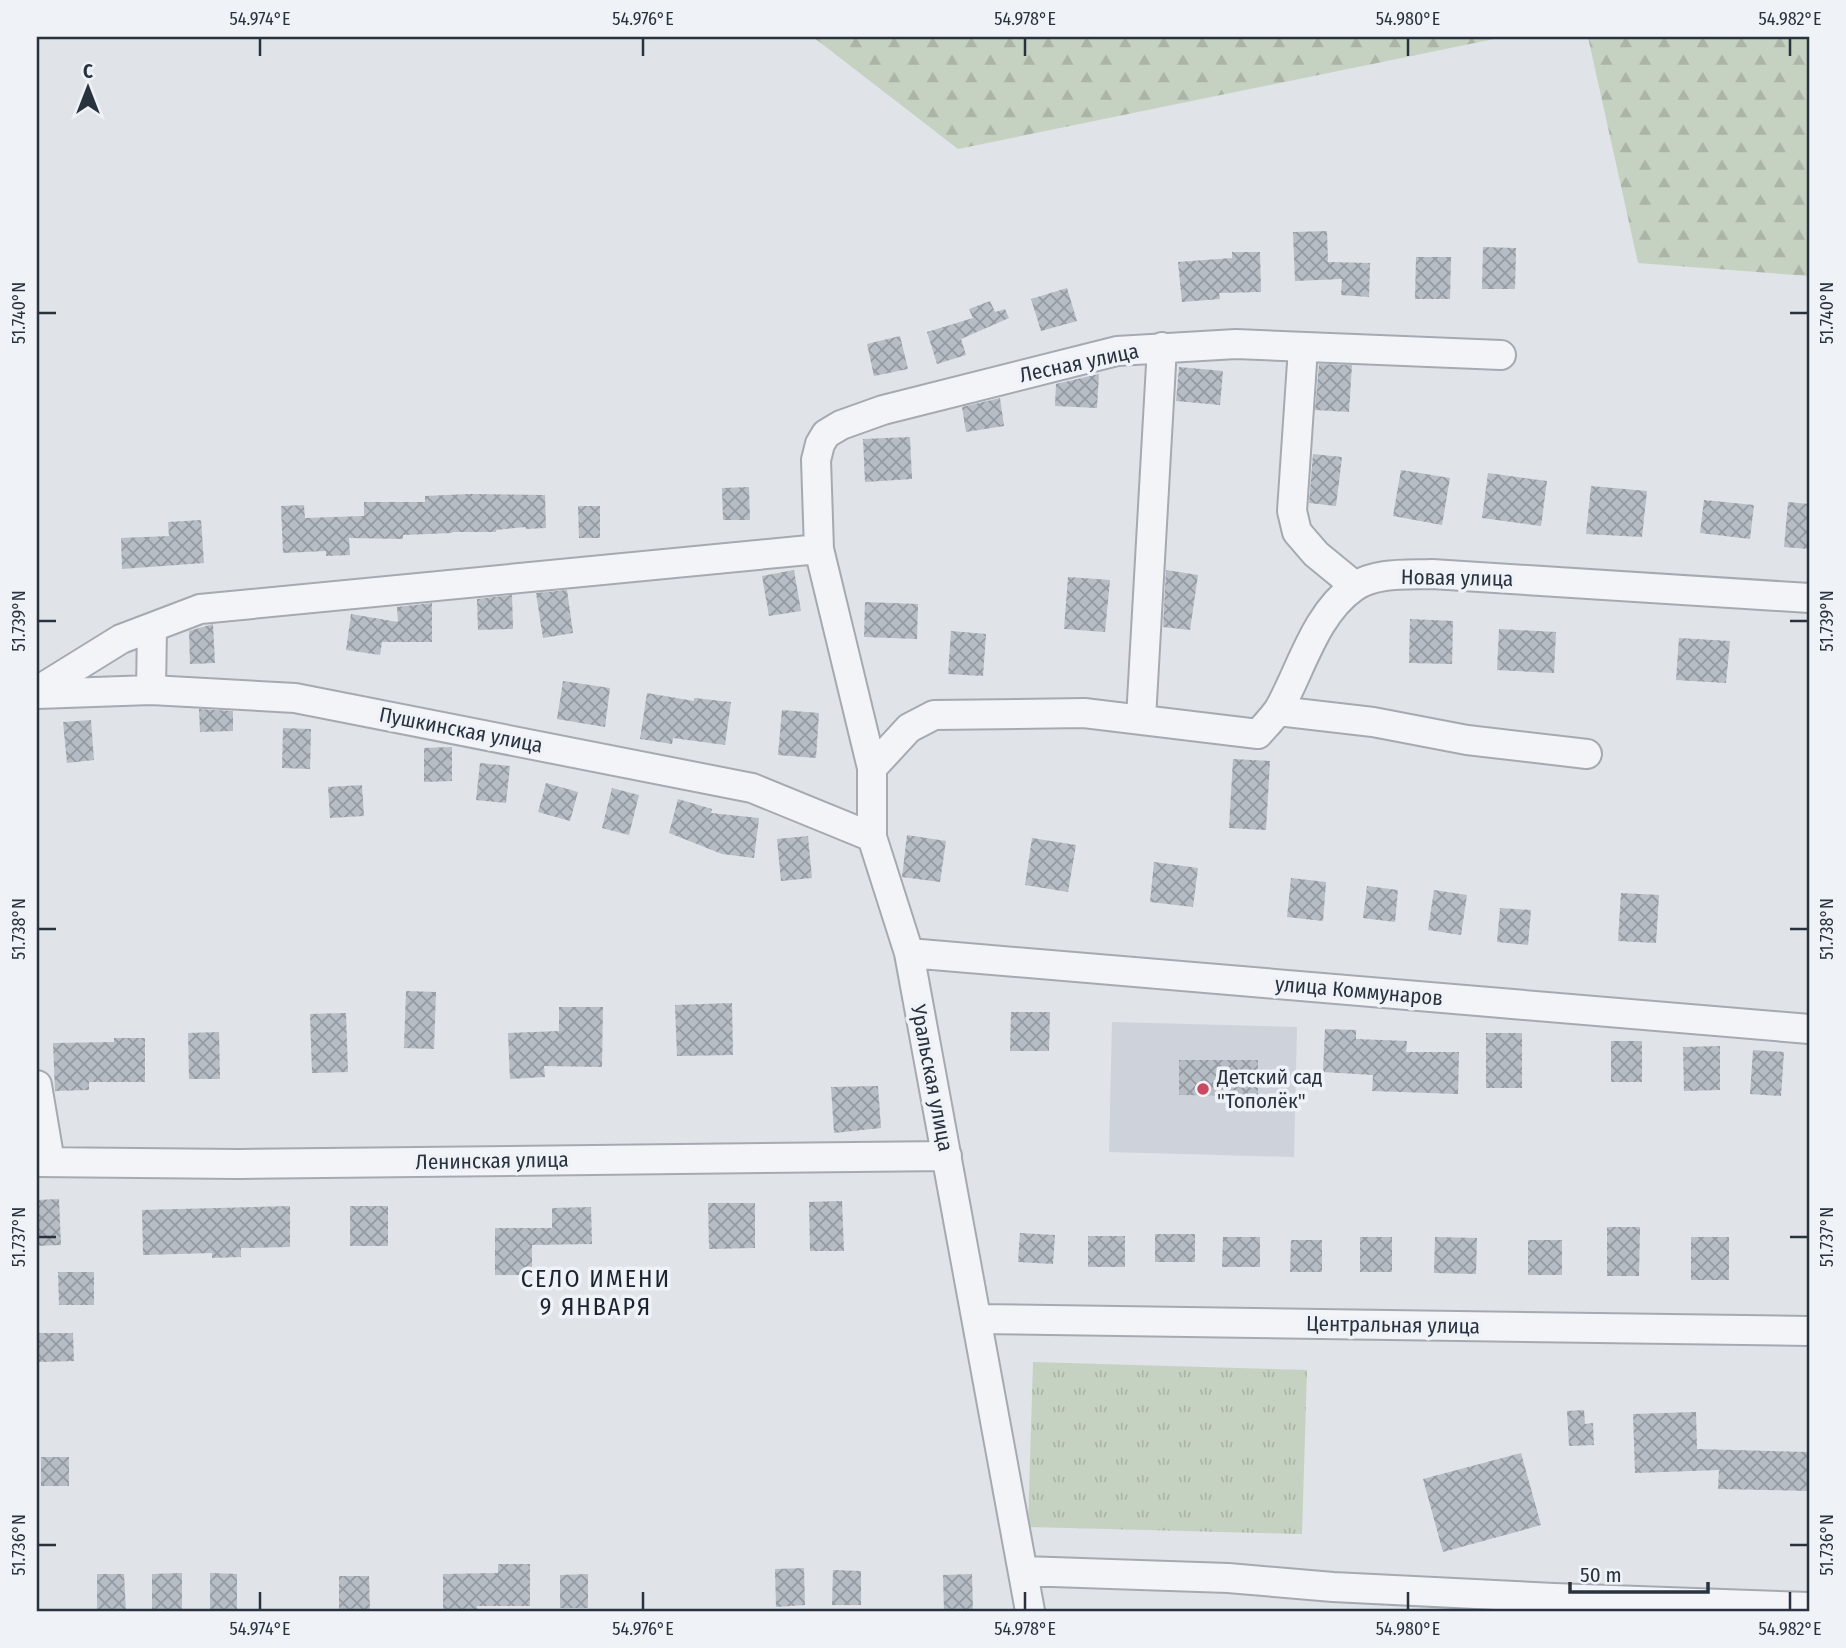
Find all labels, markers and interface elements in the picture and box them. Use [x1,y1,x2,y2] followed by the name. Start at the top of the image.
[229,8,291,30] text: 54.974°E
[612,8,674,30] text: 54.976°E
[994,8,1056,30] text: 54.978°E
[1376,8,1440,30] text: 54.980°E
[1759,8,1821,30] text: 54.982°E
[52,52,122,122] north arrow
[83,60,93,83] text: С
[8,282,30,344] text: 51.740°N
[1816,282,1838,344] text: 51.740°N
[1017,338,1141,388] street label: Лесная улица
[1401,564,1513,592] street label: Новая улица
[8,590,30,652] text: 51.739°N
[1816,590,1838,652] text: 51.739°N
[377,701,545,759] street label: Пушкинская улица
[8,898,30,960] text: 51.738°N
[1816,898,1838,960] text: 51.738°N
[1274,971,1444,1011] street label: улица Коммунаров
[905,1002,959,1154] street label: Уральская улица
[1216,1064,1323,1114] place label: Детский сад "Тополёк"
[1195,1081,1211,1097] marker: Детский сад "Тополёк"
[415,1147,569,1175] street label: Ленинская улица
[8,1207,30,1267] text: 51.737°N
[1816,1207,1838,1267] text: 51.737°N
[521,1265,671,1321] district label: СЕЛО ИМЕНИ 9 ЯНВАРЯ
[1306,1310,1480,1340] street label: Центральная улица
[8,1514,30,1576] text: 51.736°N
[1816,1514,1838,1576] text: 51.736°N
[1570,1550,1708,1594] scale bar
[1580,1562,1622,1588] text: 50 m
[229,1618,291,1640] text: 54.974°E
[612,1618,674,1640] text: 54.976°E
[994,1618,1056,1640] text: 54.978°E
[1376,1618,1440,1640] text: 54.980°E
[1759,1618,1821,1640] text: 54.982°E

